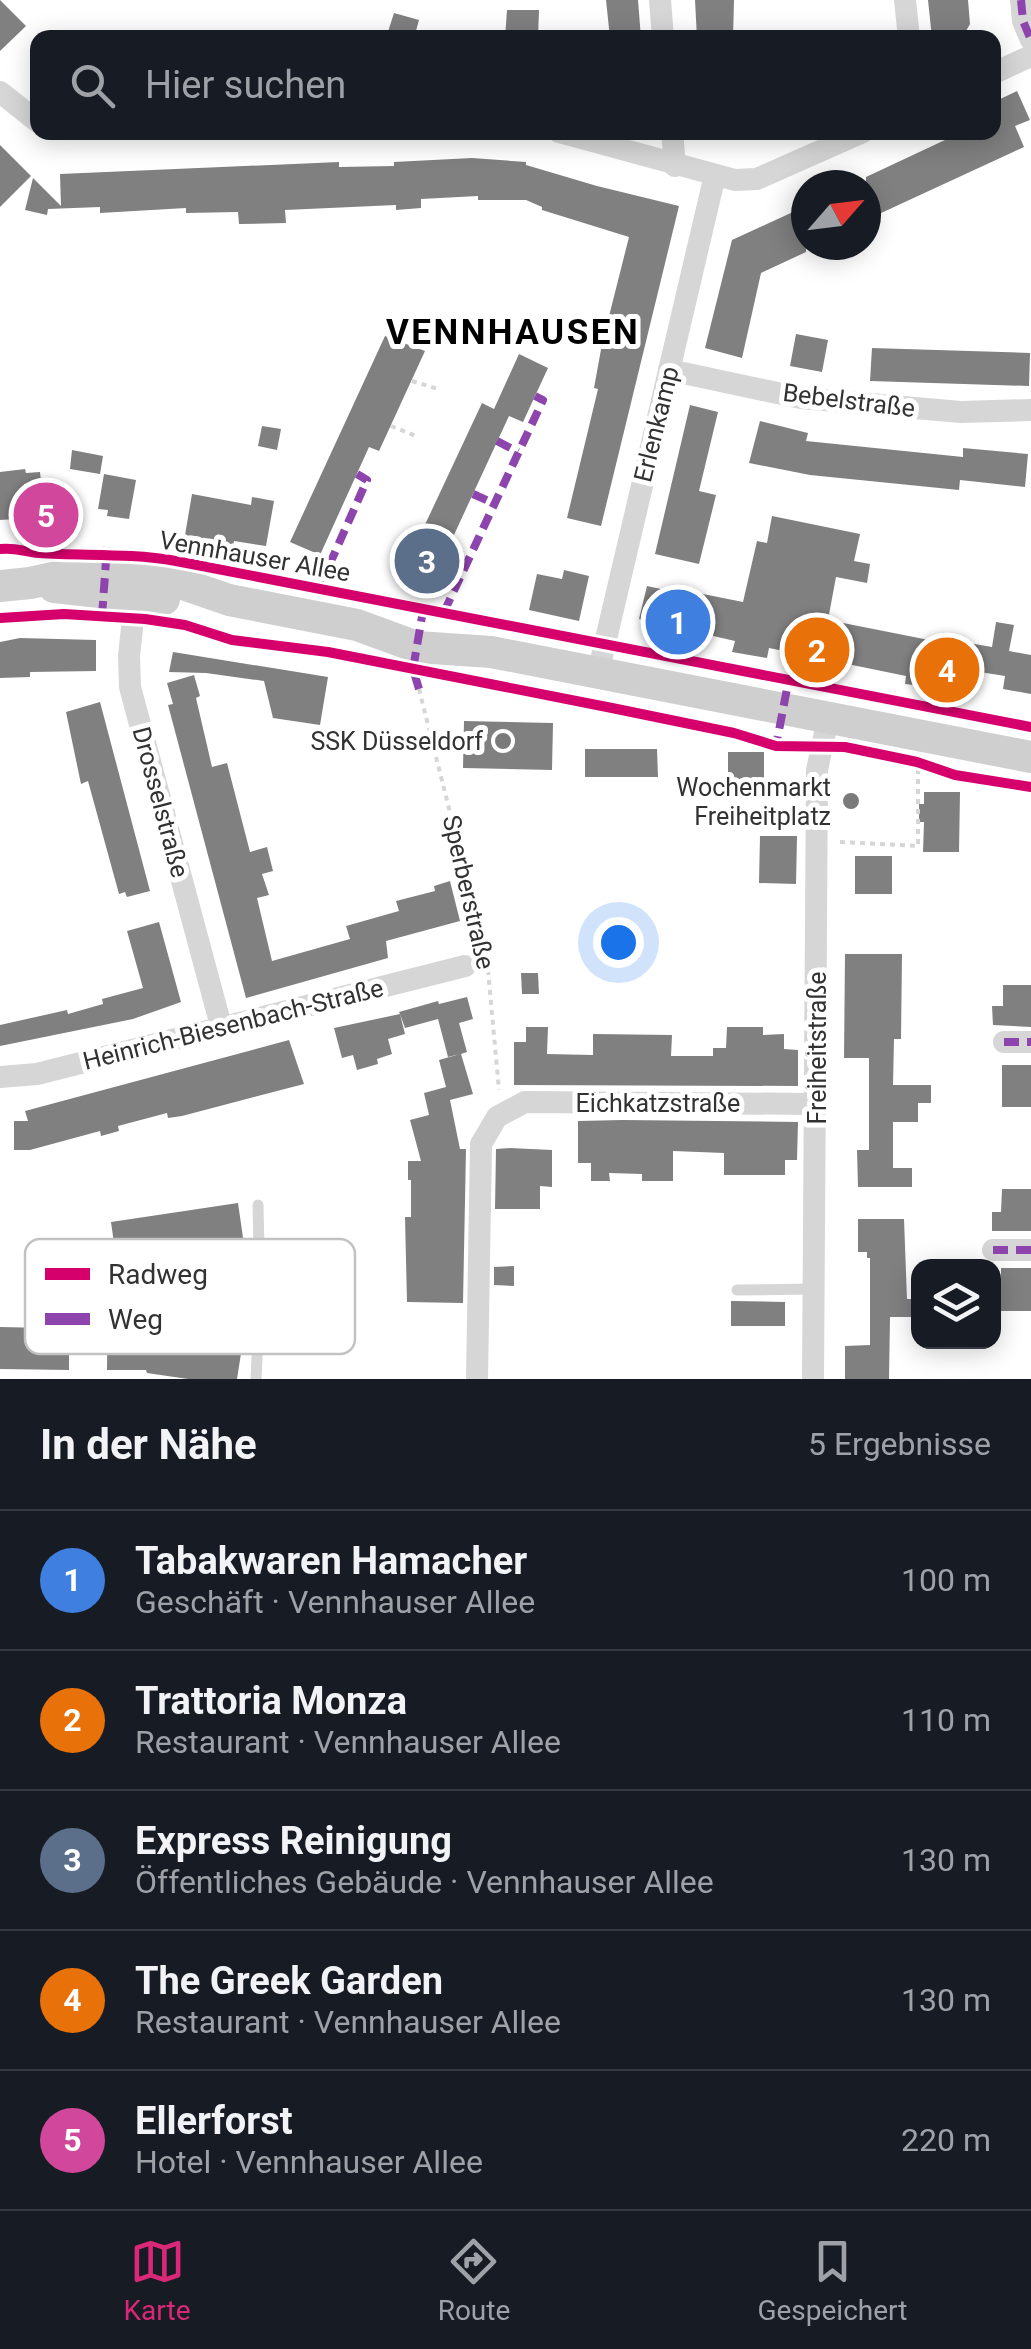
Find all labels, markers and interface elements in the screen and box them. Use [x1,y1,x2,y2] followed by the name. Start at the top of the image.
[30,30,1001,140] search box
[65,58,120,113] icon: search
[145,63,346,107] text: Hier suchen
[791,170,881,260] north arrow
[386,312,640,353] district label: VENNHAUSEN
[628,363,685,485] street label: Erlenkamp
[781,378,917,423] street label: Bebelstraße
[13,478,78,552] pin: 5
[394,524,460,598] pin: 3
[157,525,353,588] street label: Vennhauser Allee
[646,584,710,660] pin: 1
[784,612,850,688] pin: 2
[914,632,980,708] pin: 4
[126,724,195,881] street label: Drosselstraße
[310,727,483,756] place label: SSK Düsseldorf
[492,730,514,752] marker: SSK Düsseldorf
[676,773,831,831] place label: Wochenmarkt Freiheitplatz
[840,790,862,812] marker: Wochenmarkt Freiheitplatz
[437,812,500,972] street label: Sperberstraße
[593,917,644,968] your location
[803,971,832,1125] street label: Freiheitstraße
[80,973,386,1076] street label: Heinrich-Biesenbach-Straße
[576,1089,740,1118] street label: Eichkatzstraße
[25,1239,355,1354] legend
[108,1258,208,1291] text: Radweg
[911,1259,1001,1349] map controls
[911,1259,1001,1349] button: layers
[108,1303,163,1336] text: Weg
[40,1420,257,1469] text: In der Nähe
[808,1425,991,1463] text: 5 Ergebnisse
[135,1539,527,1583] text: Tabakwaren Hamacher
[63,1561,82,1599] text: 1
[901,1561,991,1599] text: 100 m
[135,1583,535,1621] text: Geschäft · Vennhauser Allee
[135,1679,407,1723] text: Trattoria Monza
[63,1701,82,1739] text: 2
[901,1701,991,1739] text: 110 m
[135,1723,561,1761] text: Restaurant · Vennhauser Allee
[135,1819,452,1863] text: Express Reinigung
[63,1841,82,1879] text: 3
[901,1841,991,1879] text: 130 m
[135,1863,714,1901] text: Öffentliches Gebäude · Vennhauser Allee
[135,1959,443,2003] text: The Greek Garden
[63,1981,82,2019] text: 4
[901,1981,991,2019] text: 130 m
[135,2003,561,2041] text: Restaurant · Vennhauser Allee
[135,2099,293,2143] text: Ellerforst
[63,2121,82,2159] text: 5
[901,2121,991,2159] text: 220 m
[135,2143,483,2181] text: Hotel · Vennhauser Allee
[124,2234,191,2327] tab: Karte
[438,2234,510,2327] tab: Route
[757,2234,907,2327] tab: Gespeichert

